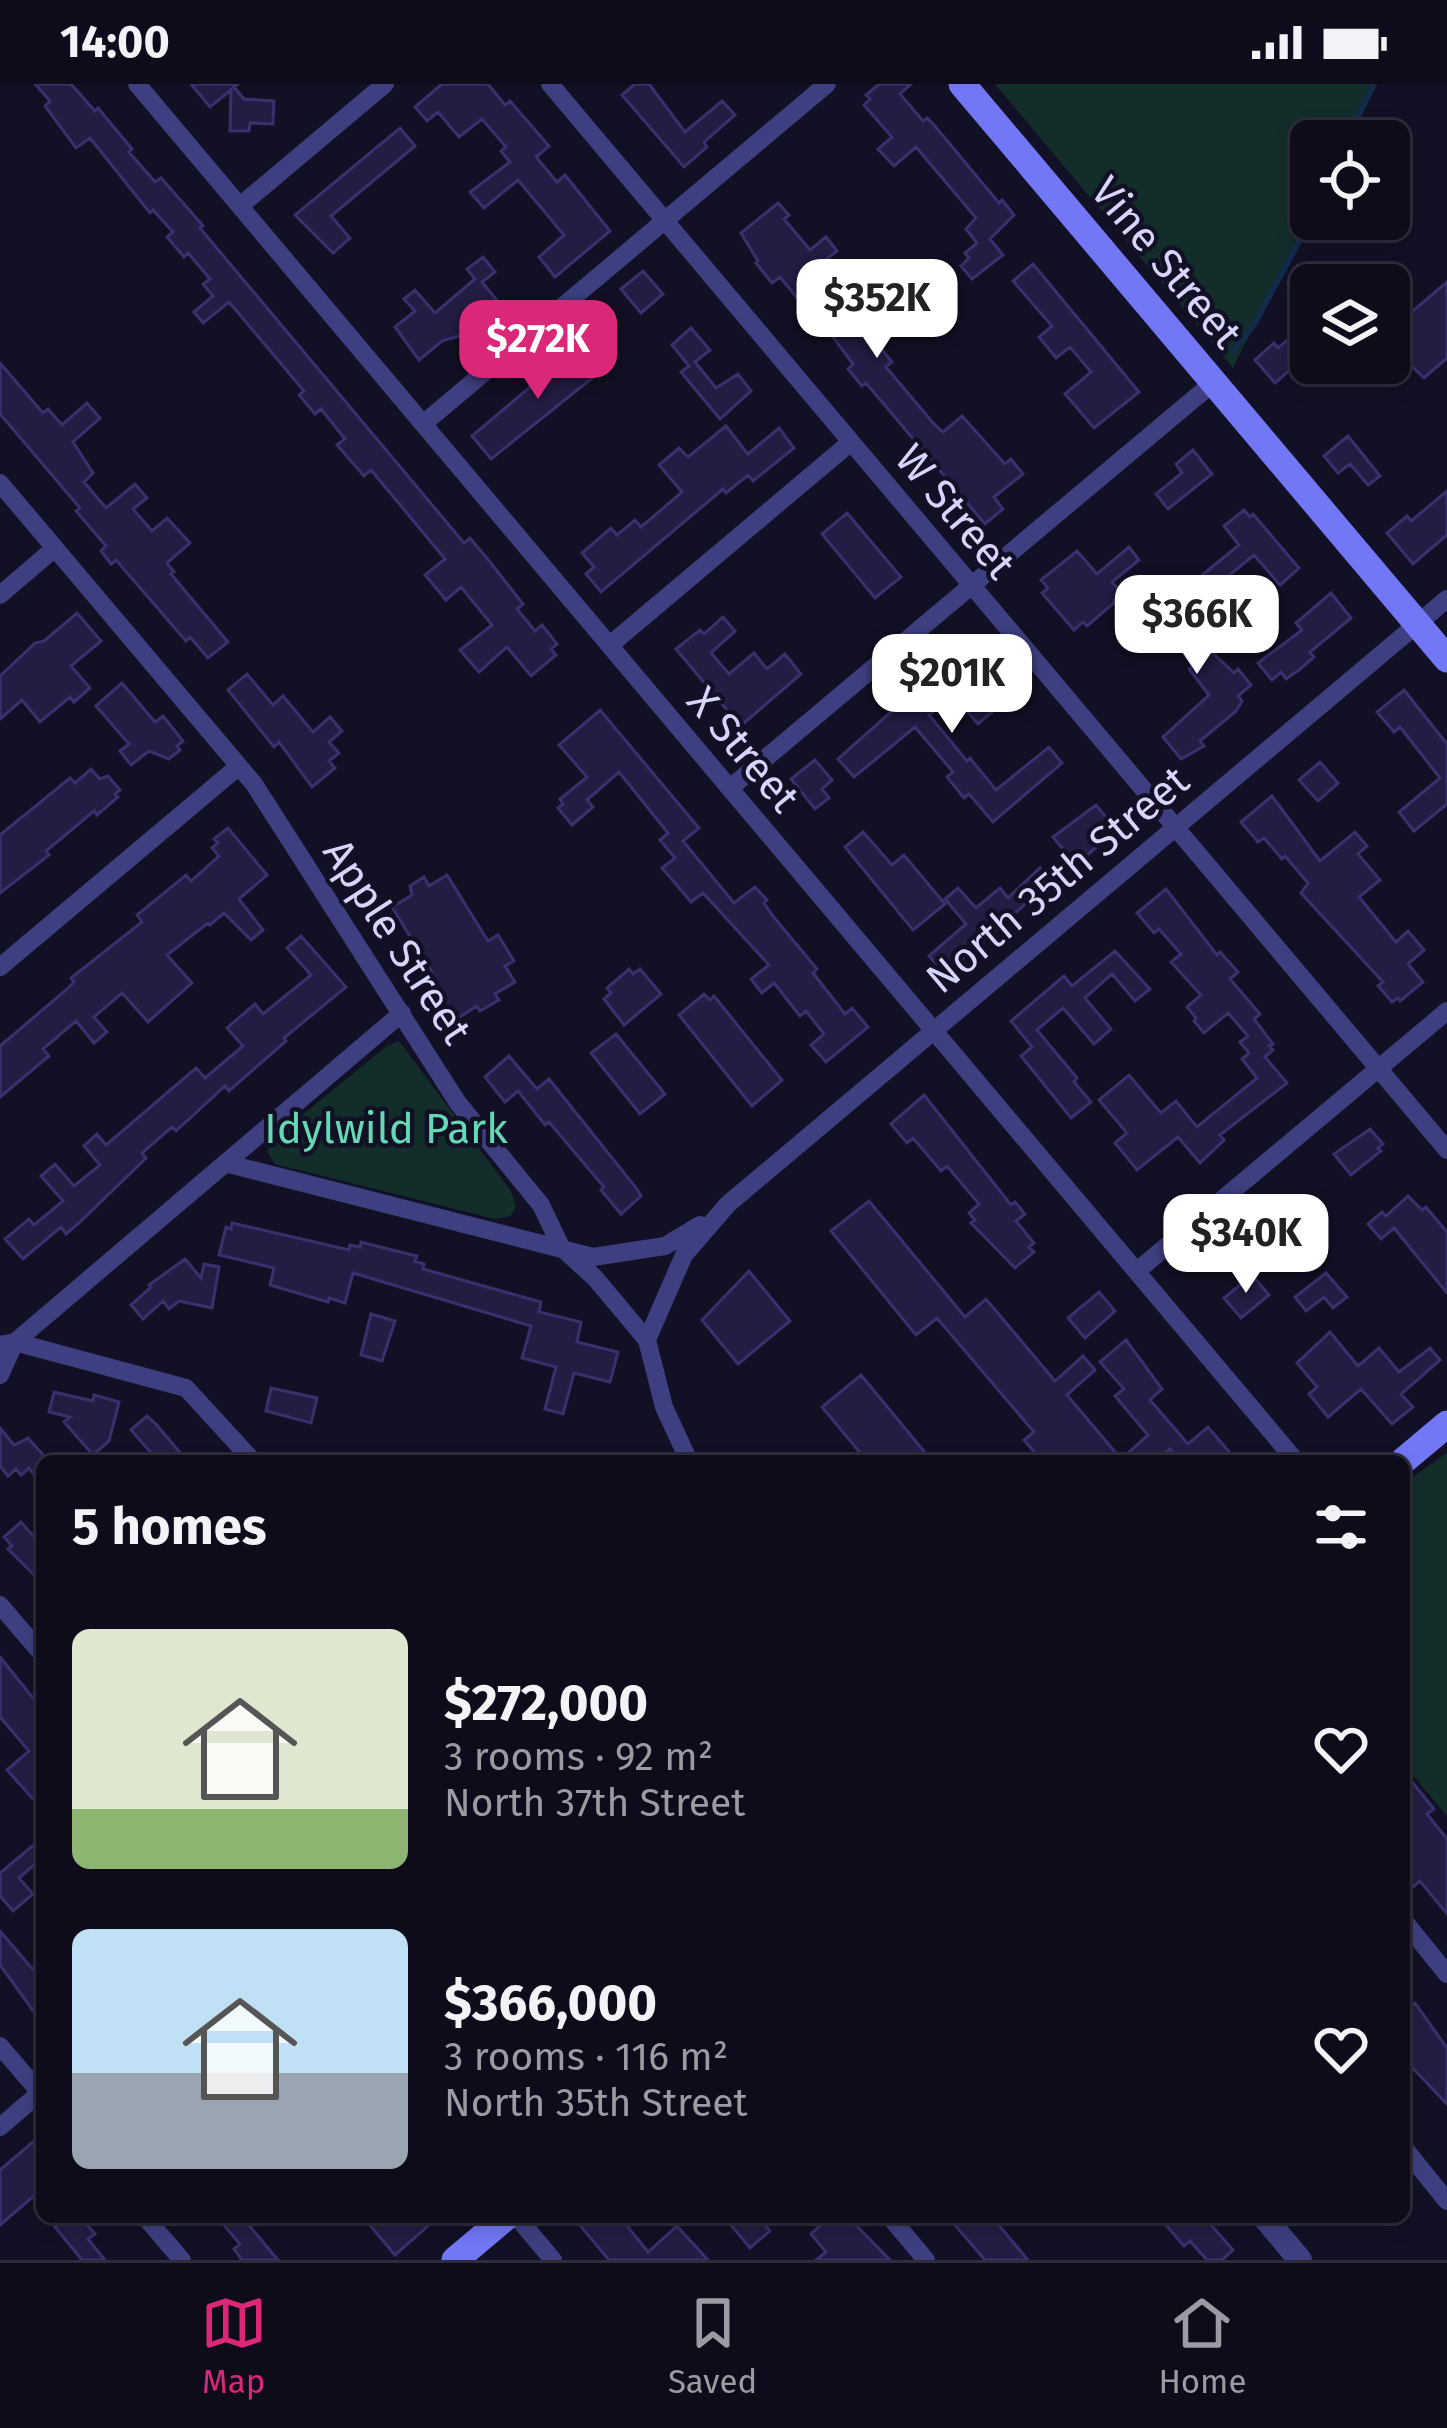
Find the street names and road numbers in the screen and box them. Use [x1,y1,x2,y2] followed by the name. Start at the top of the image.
[1080,167,1253,359] street label: Vine Street
[885,434,1026,590] street label: W Street
[677,677,810,823] street label: X Street
[916,755,1200,1004] street label: North 35th Street
[312,830,482,1054] street label: Apple Street

